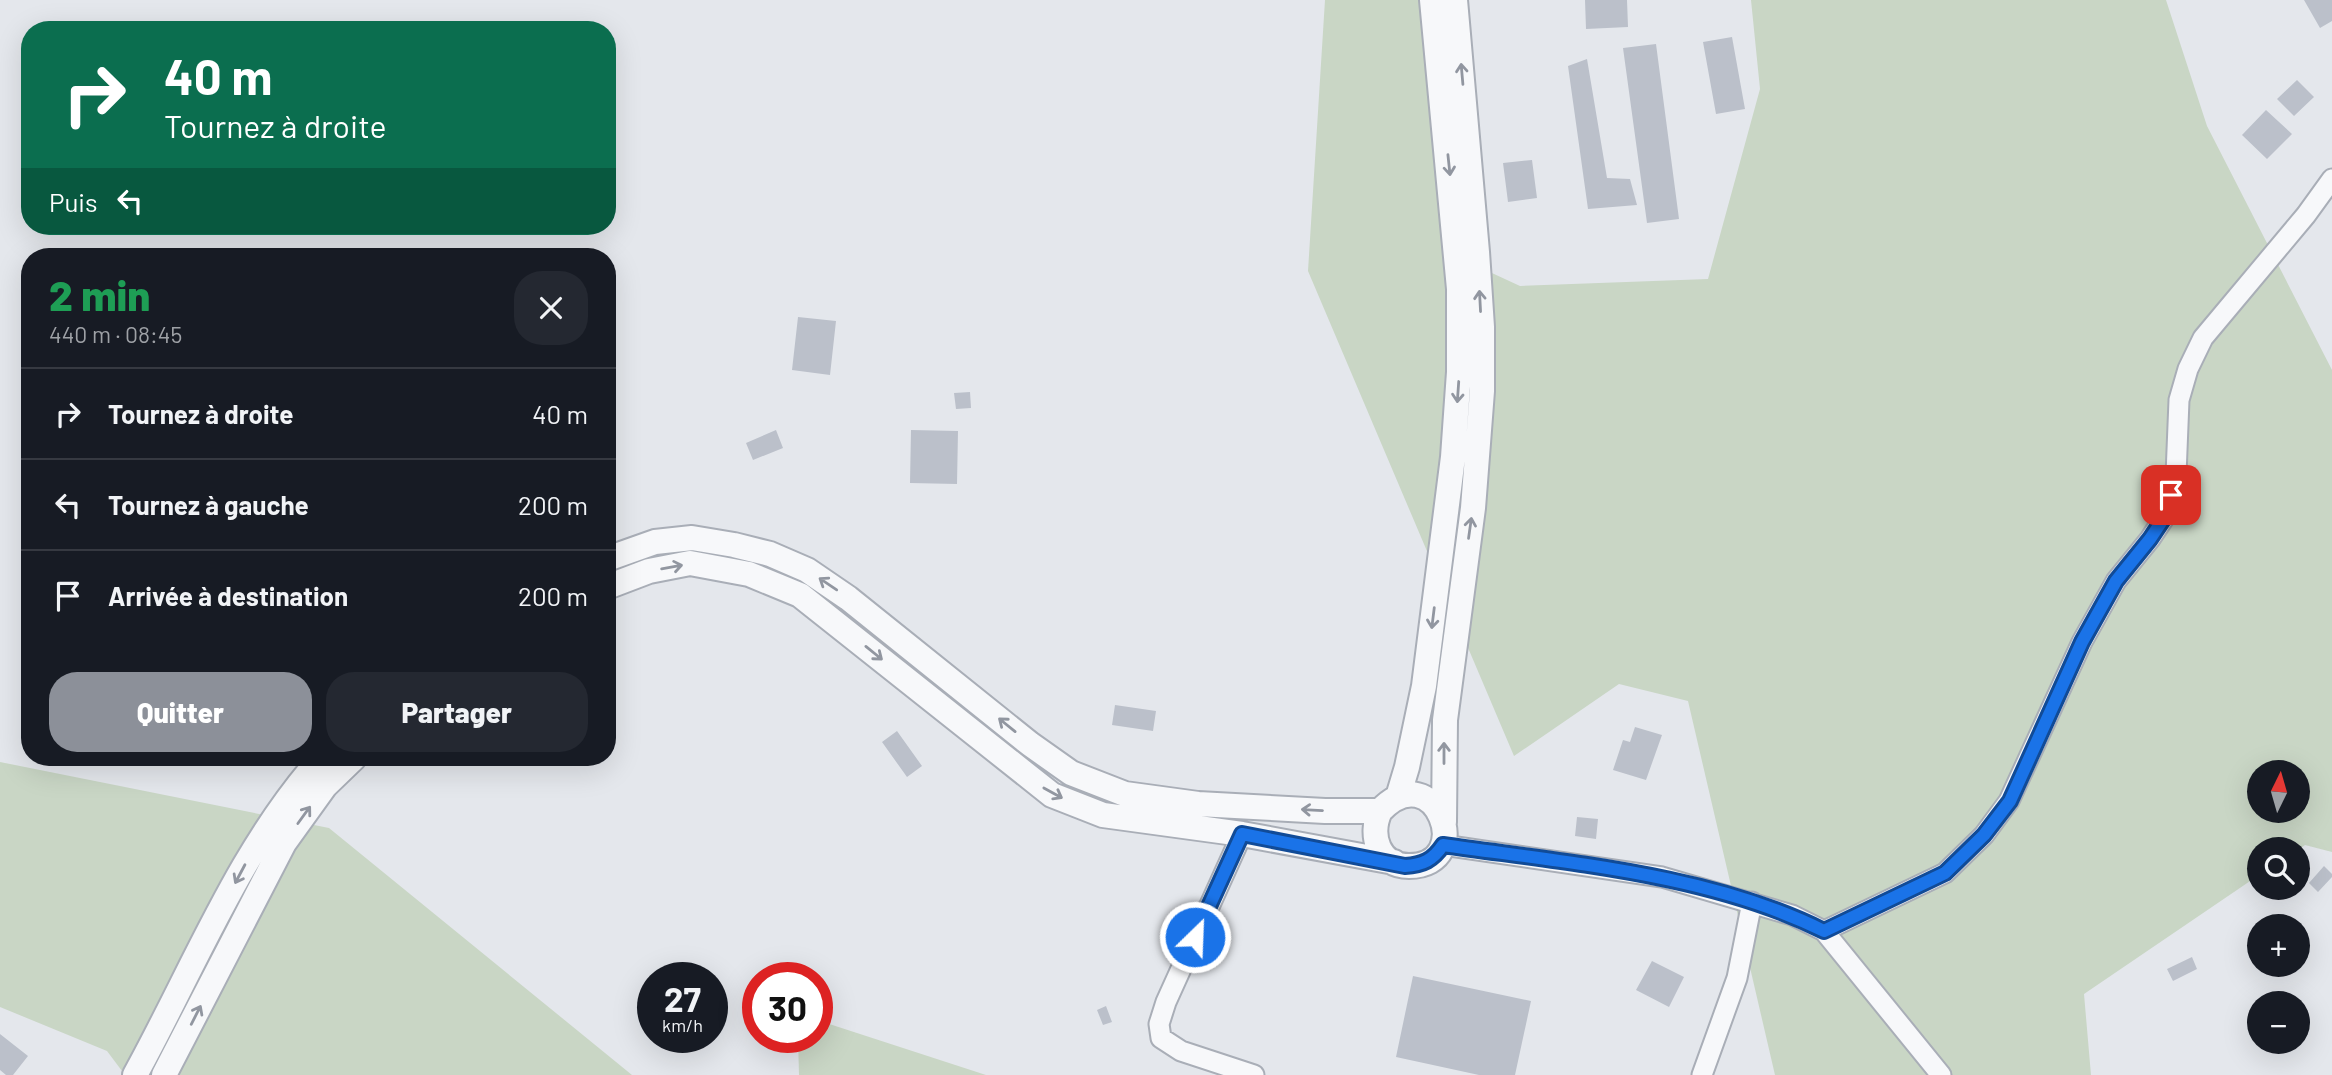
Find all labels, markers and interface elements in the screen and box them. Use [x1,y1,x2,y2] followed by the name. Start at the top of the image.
[164,46,272,105] text: 40 m
[49,49,140,140] icon: right
[1455,63,1468,86] one-way arrow
[164,106,386,144] text: Tournez à droite
[1442,154,1455,176] one-way arrow
[111,182,149,220] icon: left
[49,186,97,217] text: Puis
[49,269,150,319] text: 2 min
[514,271,588,345] button: close
[1473,290,1486,312] one-way arrow
[49,320,182,348] text: 440 m · 08:45
[1451,381,1464,403] one-way arrow
[49,395,87,433] icon: right
[108,398,293,429] text: Tournez à droite
[532,398,588,429] text: 40 m
[2141,465,2201,525] pin
[2152,476,2190,514] icon: arrive
[49,486,87,524] icon: left
[108,489,309,520] text: Tournez à gauche
[518,489,588,520] text: 200 m
[1464,517,1477,539] one-way arrow
[660,560,683,573] one-way arrow
[49,577,87,615] icon: arrive
[819,577,838,592] one-way arrow
[108,580,348,611] text: Arrivée à destination
[518,580,588,611] text: 200 m
[1426,607,1439,629] one-way arrow
[865,645,883,660] one-way arrow
[49,672,312,752] button: Quitter
[326,672,588,752] button: Partager
[998,718,1016,733] one-way arrow
[1437,742,1451,765] one-way arrow
[2247,760,2310,822] north arrow
[2247,760,2310,1054] map controls
[1043,786,1063,800] one-way arrow
[1301,803,1323,816] one-way arrow
[297,806,311,825] one-way arrow
[2247,837,2310,900] button: search
[233,863,247,884] one-way arrow
[1158,900,1232,974] position arrow
[2247,914,2310,977] button: +
[742,962,833,1053] speed limit sign: 30
[664,977,701,1019] text: 27
[2247,991,2310,1054] button: −
[189,1005,203,1025] one-way arrow
[662,1014,703,1036] text: km/h

